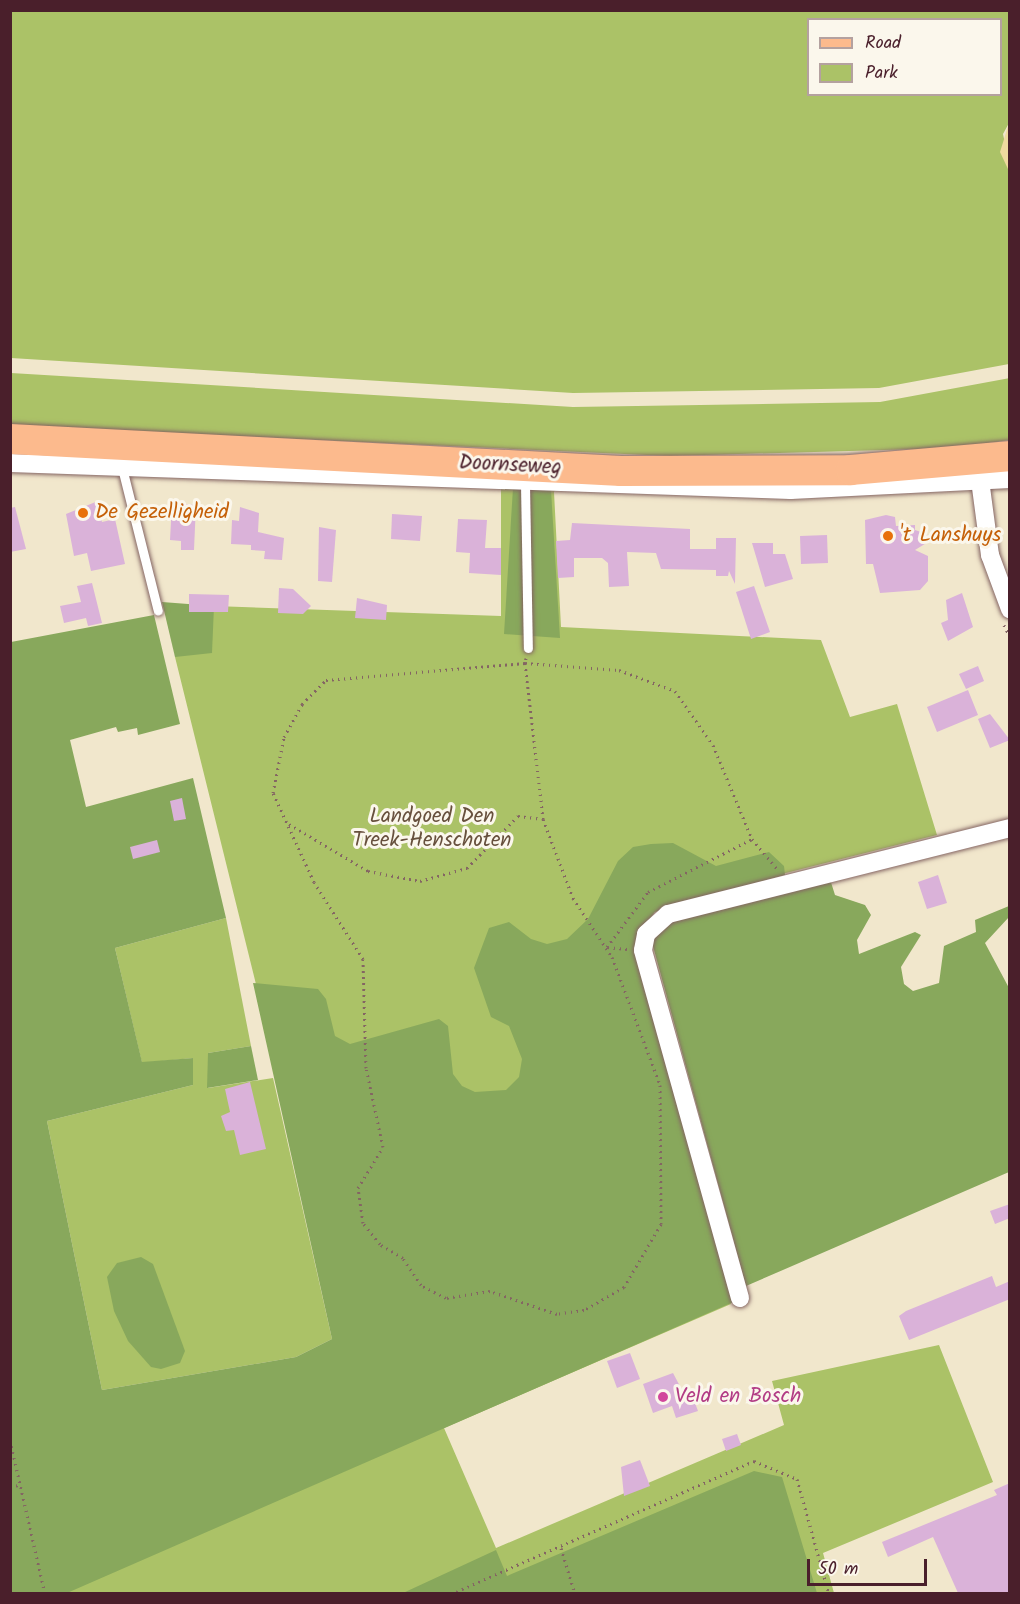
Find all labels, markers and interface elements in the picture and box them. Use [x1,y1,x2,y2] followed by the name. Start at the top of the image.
[807,18,1002,96] legend
[865,29,901,58] text: Road
[865,59,898,88] text: Park
[458,451,562,481] street label: Doornseweg
[95,500,229,526] place label: De Gezelligheid
[76,506,90,520] marker: De Gezelligheid
[900,523,1001,549] place label: 't Lanshuys
[881,529,895,543] marker: 't Lanshuys
[352,804,512,854] park label: Landgoed Den Treek-Henschoten
[675,1384,801,1410] place label: Veld en Bosch
[656,1390,670,1404] marker: Veld en Bosch
[810,1547,930,1585] scale bar
[818,1555,858,1584] text: 50 m

